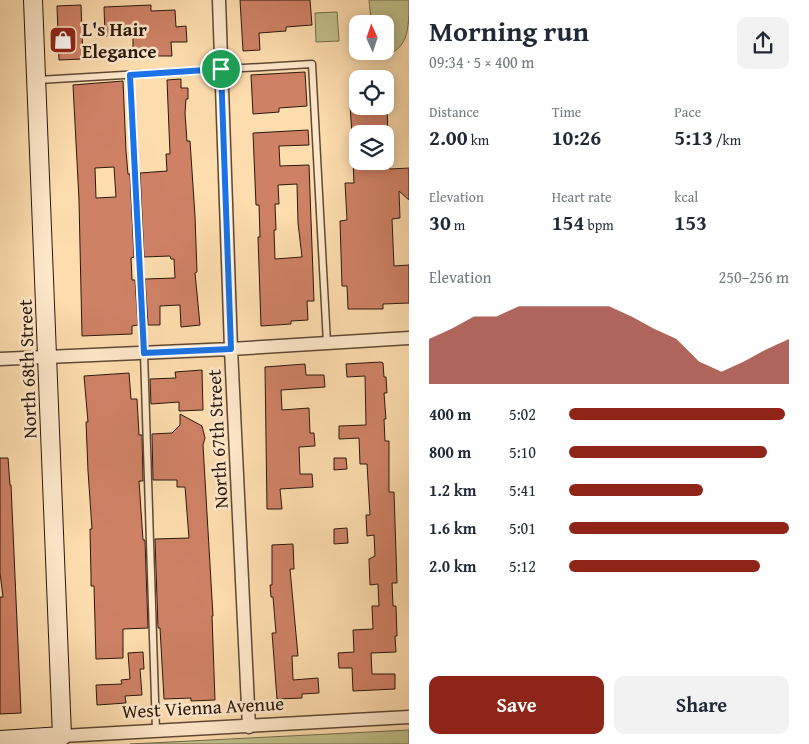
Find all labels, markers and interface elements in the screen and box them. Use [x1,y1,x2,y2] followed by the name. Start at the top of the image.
[429,10,589,51] text: Morning run
[82,15,156,65] place label: L's Hair Elegance
[349,15,394,60] north arrow
[349,15,394,170] map controls
[737,17,789,69] button: share
[48,25,78,55] shop icon: L's Hair Elegance
[200,48,242,90] pin
[429,50,534,74] text: 09:34 · 5 × 400 m
[207,55,235,83] icon: arrive
[349,70,394,115] button: locate
[429,102,479,122] text: Distance
[552,102,581,122] text: Time
[674,102,701,122] text: Pace
[429,122,468,153] text: 2.00
[552,122,601,153] text: 10:26
[674,122,713,153] text: 5:13
[349,125,394,170] button: layers
[468,130,489,150] text: km
[713,130,741,150] text: /km
[429,187,484,207] text: Elevation
[552,187,612,207] text: Heart rate
[674,187,698,207] text: kcal
[429,207,451,238] text: 30
[552,207,584,238] text: 154
[674,207,707,238] text: 153
[451,215,465,235] text: m
[584,215,614,235] text: bpm
[429,265,492,289] text: Elevation
[719,265,789,289] text: 250–256 m
[11,299,43,439] street label: North 68th Street
[199,368,235,509] street label: North 67th Street
[429,402,471,426] text: 400 m
[509,402,536,426] text: 5:02
[429,440,471,464] text: 800 m
[509,440,536,464] text: 5:10
[429,478,476,502] text: 1.2 km
[509,478,536,502] text: 5:41
[429,516,476,540] text: 1.6 km
[509,516,536,540] text: 5:01
[429,554,476,578] text: 2.0 km
[509,554,536,578] text: 5:12
[429,676,604,734] button: Save
[614,676,789,734] button: Share
[121,689,285,725] street label: West Vienna Avenue

